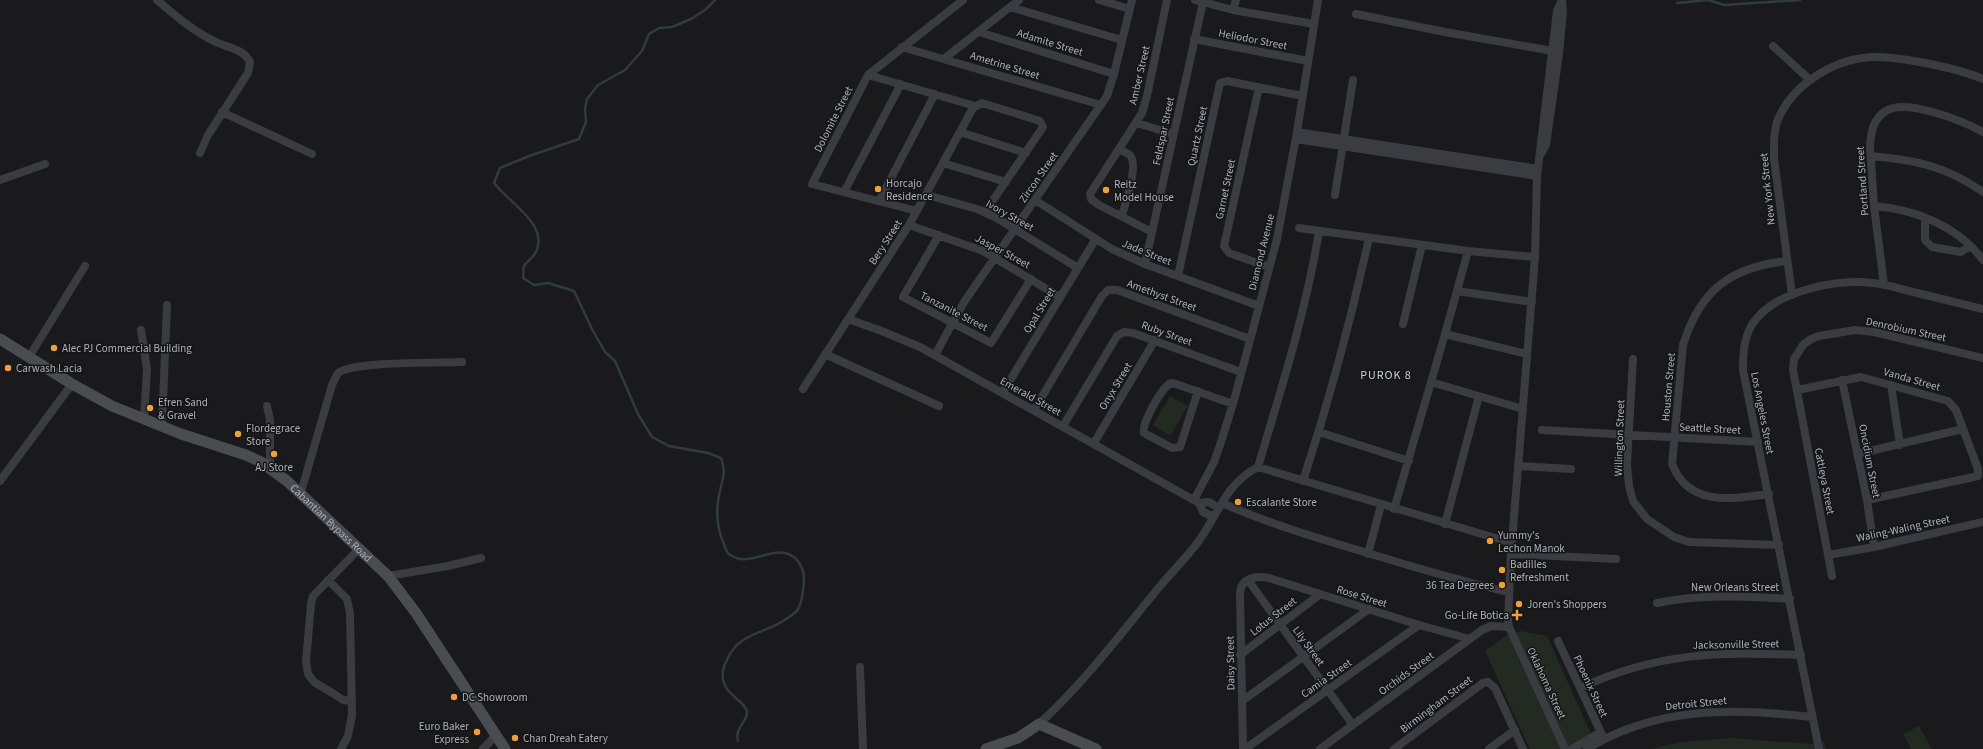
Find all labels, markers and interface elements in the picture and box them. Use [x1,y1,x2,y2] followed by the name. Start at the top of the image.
[1015,25,1085,60] street label: Adamite Street
[1217,25,1289,54] street label: Heliodor Street
[1125,44,1154,106] street label: Amber Street
[968,48,1042,83] street label: Ametrine Street
[810,83,857,155] street label: Dolomite Street
[1149,95,1178,167] street label: Feldspar Street
[1184,105,1211,167] street label: Quartz Street
[1853,145,1872,216] street label: Portland Street
[1015,149,1062,206] street label: Zircon Street
[1756,152,1779,226] street label: New York Street
[1212,157,1239,220] street label: Garnet Street
[886,176,933,204] place label: Horcajo Residence
[1114,177,1174,205] place label: Reitz Model House
[873,184,883,194] marker: Horcajo Residence
[1101,185,1111,195] marker: Reitz Model House
[983,196,1037,235] street label: Ivory Street
[1245,212,1278,292] street label: Diamond Avenue
[865,217,906,268] street label: Bery Street
[973,231,1033,272] street label: Jasper Street
[1120,236,1174,269] street label: Jade Street
[1125,276,1199,315] street label: Amethyst Street
[1020,284,1059,336] street label: Opal Street
[917,288,990,335] street label: Tanzanite Street
[1864,314,1948,345] street label: Denrobium Street
[1139,317,1195,350] street label: Ruby Street
[62,341,192,356] place label: Alec PJ Commercial Building
[49,343,59,353] marker: Alec PJ Commercial Building
[1658,352,1679,422] street label: Houston Street
[1095,359,1136,413] street label: Onyx Street
[16,361,82,376] place label: Carwash Lacia
[3,363,13,373] marker: Carwash Lacia
[1882,364,1942,395] street label: Vanda Street
[1360,367,1412,384] district label: PUROK 8
[1747,371,1778,456] street label: Los Angeles Street
[997,373,1064,420] street label: Emerald Street
[158,395,208,423] place label: Efren Sand & Gravel
[1611,399,1628,477] street label: Willington Street
[145,403,155,413] marker: Efren Sand & Gravel
[1679,419,1742,438] street label: Seattle Street
[246,421,301,449] place label: Flordegrace Store
[1855,423,1884,499] street label: Oncidium Street
[233,429,243,439] marker: Flordegrace Store
[1811,447,1838,516] street label: Cattleya Street
[269,449,279,459] marker: AJ Store
[255,460,293,475] place label: AJ Store
[287,481,375,565] street label: Cabantian Bypass Road
[1246,495,1317,510] place label: Escalante Store
[1233,497,1243,507] marker: Escalante Store
[1855,511,1952,546] street label: Waling-Waling Street
[1497,528,1565,556] place label: Yummy's Lechon Manok
[1485,536,1495,546] marker: Yummy's Lechon Manok
[1510,557,1569,585] place label: Badilles Refreshment
[1497,565,1507,575] marker: Badilles Refreshment
[1426,578,1494,593] place label: 36 Tea Degrees
[1497,580,1507,590] marker: 36 Tea Degrees
[1691,580,1779,595] street label: New Orleans Street
[1335,582,1389,611] street label: Rose Street
[1247,593,1300,639] street label: Lotus Street
[1527,597,1607,612] place label: Joren's Shoppers
[1514,599,1524,609] marker: Joren's Shoppers
[1445,608,1509,623] place label: Go-Life Botica
[1512,610,1522,620] marker: Go-Life Botica
[1289,623,1328,669] street label: Lily Street
[1223,635,1238,690] street label: Daisy Street
[1693,636,1780,653] street label: Jacksonville Street
[1523,645,1570,722] street label: Oklahoma Street
[1376,648,1437,699] street label: Orchids Street
[1570,653,1612,720] street label: Phoenix Street
[1298,655,1355,701] street label: Camia Street
[1397,672,1476,737] street label: Birmingham Street
[462,690,528,705] place label: DC Showroom
[449,692,459,702] marker: DC Showroom
[1665,693,1728,714] street label: Detroit Street
[419,719,469,747] place label: Euro Baker Express
[472,727,482,737] marker: Euro Baker Express
[523,731,608,746] place label: Chan Dreah Eatery
[510,733,520,743] marker: Chan Dreah Eatery

